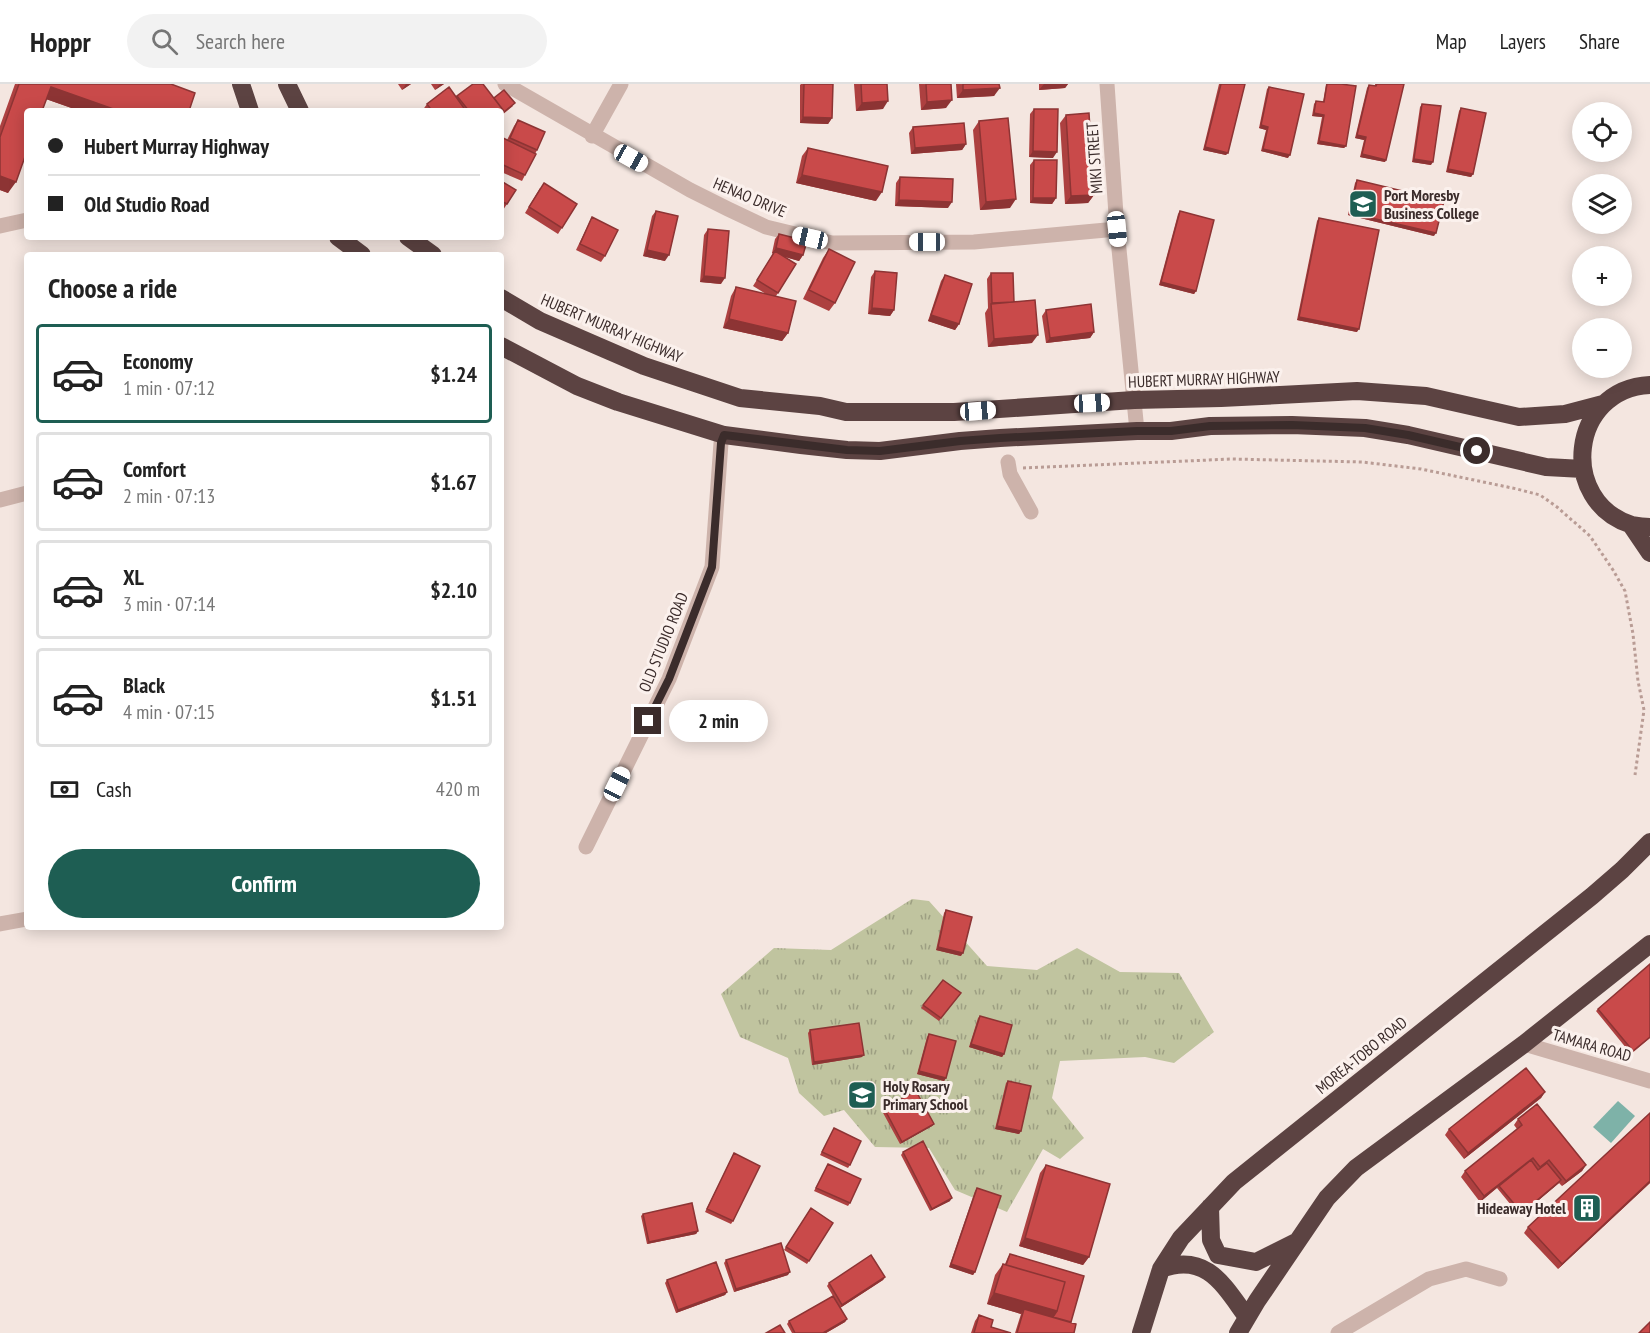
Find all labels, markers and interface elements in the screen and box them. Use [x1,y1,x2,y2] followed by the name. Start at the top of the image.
[127,14,547,68] search box
[30,23,91,60] text: Hoppr
[148,25,181,58] icon: search
[196,27,285,55] text: Search here
[1436,28,1467,55] text: Map
[1500,28,1546,55] text: Layers
[1579,28,1620,55] text: Share
[1572,102,1632,378] map controls
[1572,102,1632,162] button: locate
[1082,122,1106,194] street label: MIKI STREET
[84,132,269,160] text: Hubert Murray Highway
[611,141,651,175] car
[710,173,790,221] street label: HENAO DRIVE
[1572,174,1632,234] button: layers
[1384,185,1479,223] place label: Port Moresby Business College
[1347,188,1379,220] school or university icon: Port Moresby Business College
[84,190,210,218] text: Old Studio Road
[1106,210,1128,248] car
[790,225,830,251] car
[909,233,945,251] car
[1572,246,1632,306] button: +
[48,271,177,305] text: Choose a ride
[538,289,686,367] street label: HUBERT MURRAY HIGHWAY
[1572,318,1632,378] button: −
[51,347,105,401] icon: car
[123,347,193,375] text: Economy
[430,360,477,388] text: $1.24
[1128,366,1281,392] street label: HUBERT MURRAY HIGHWAY
[123,375,215,401] text: 1 min · 07:12
[1074,393,1110,413] car
[959,401,997,421] car
[1463,437,1490,464] route start
[51,455,105,509] icon: car
[123,455,186,483] text: Comfort
[430,468,477,496] text: $1.67
[123,483,215,509] text: 2 min · 07:13
[51,563,105,617] icon: car
[123,563,144,591] text: XL
[430,576,477,604] text: $2.10
[634,589,692,695] street label: OLD STUDIO ROAD
[123,591,215,617] text: 3 min · 07:14
[51,671,105,725] icon: car
[123,671,165,699] text: Black
[430,684,477,712] text: $1.51
[123,699,215,725] text: 4 min · 07:15
[669,700,768,742] callout: 2 min
[634,707,661,734] route end
[698,708,739,734] text: 2 min
[601,764,633,804] car
[48,773,81,806] icon: cash
[96,775,132,803] text: Cash
[436,776,480,802] text: 420 m
[48,849,480,918] button: Confirm
[1311,1012,1411,1098] street label: MOREA-TOBO ROAD
[1550,1024,1634,1066] street label: TAMARA ROAD
[883,1076,968,1114] place label: Holy Rosary Primary School
[846,1079,878,1111] school or university icon: Holy Rosary Primary School
[1571,1192,1603,1224] building icon: Hideaway Hotel
[1477,1198,1566,1218] place label: Hideaway Hotel

